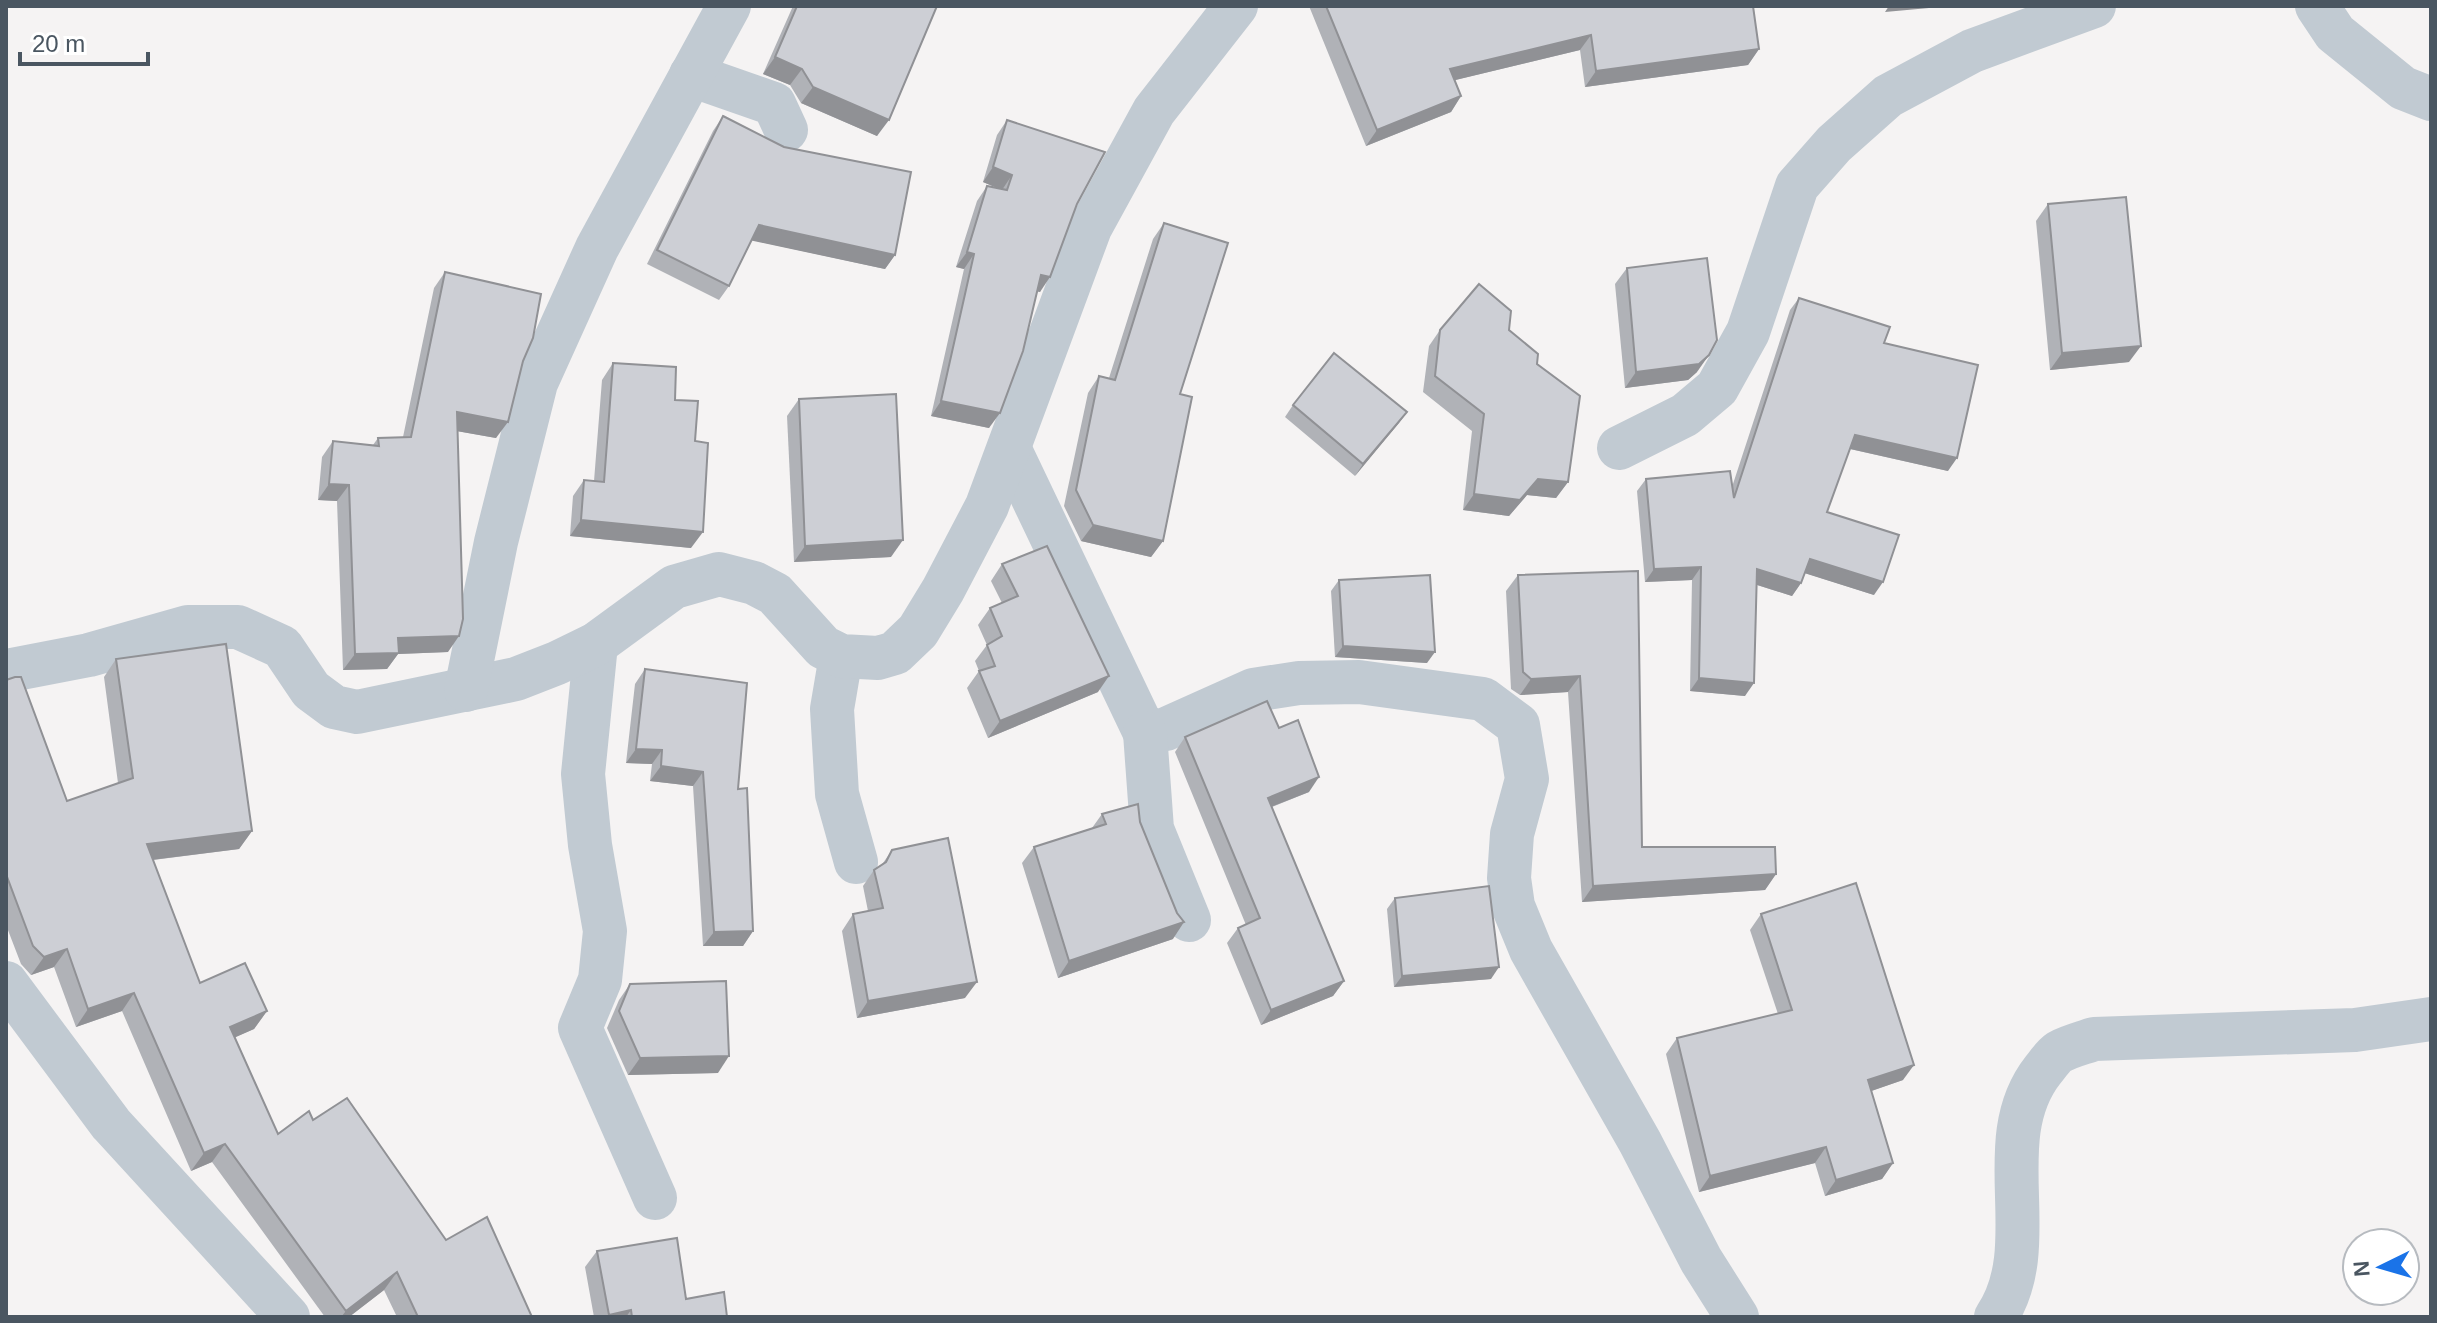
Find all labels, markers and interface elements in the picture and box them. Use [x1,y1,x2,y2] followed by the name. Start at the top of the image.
[20,16,148,66] scale bar
[32,30,85,57] text: 20 m
[2341,1227,2421,1307] north arrow
[2348,1260,2375,1278] text: N

